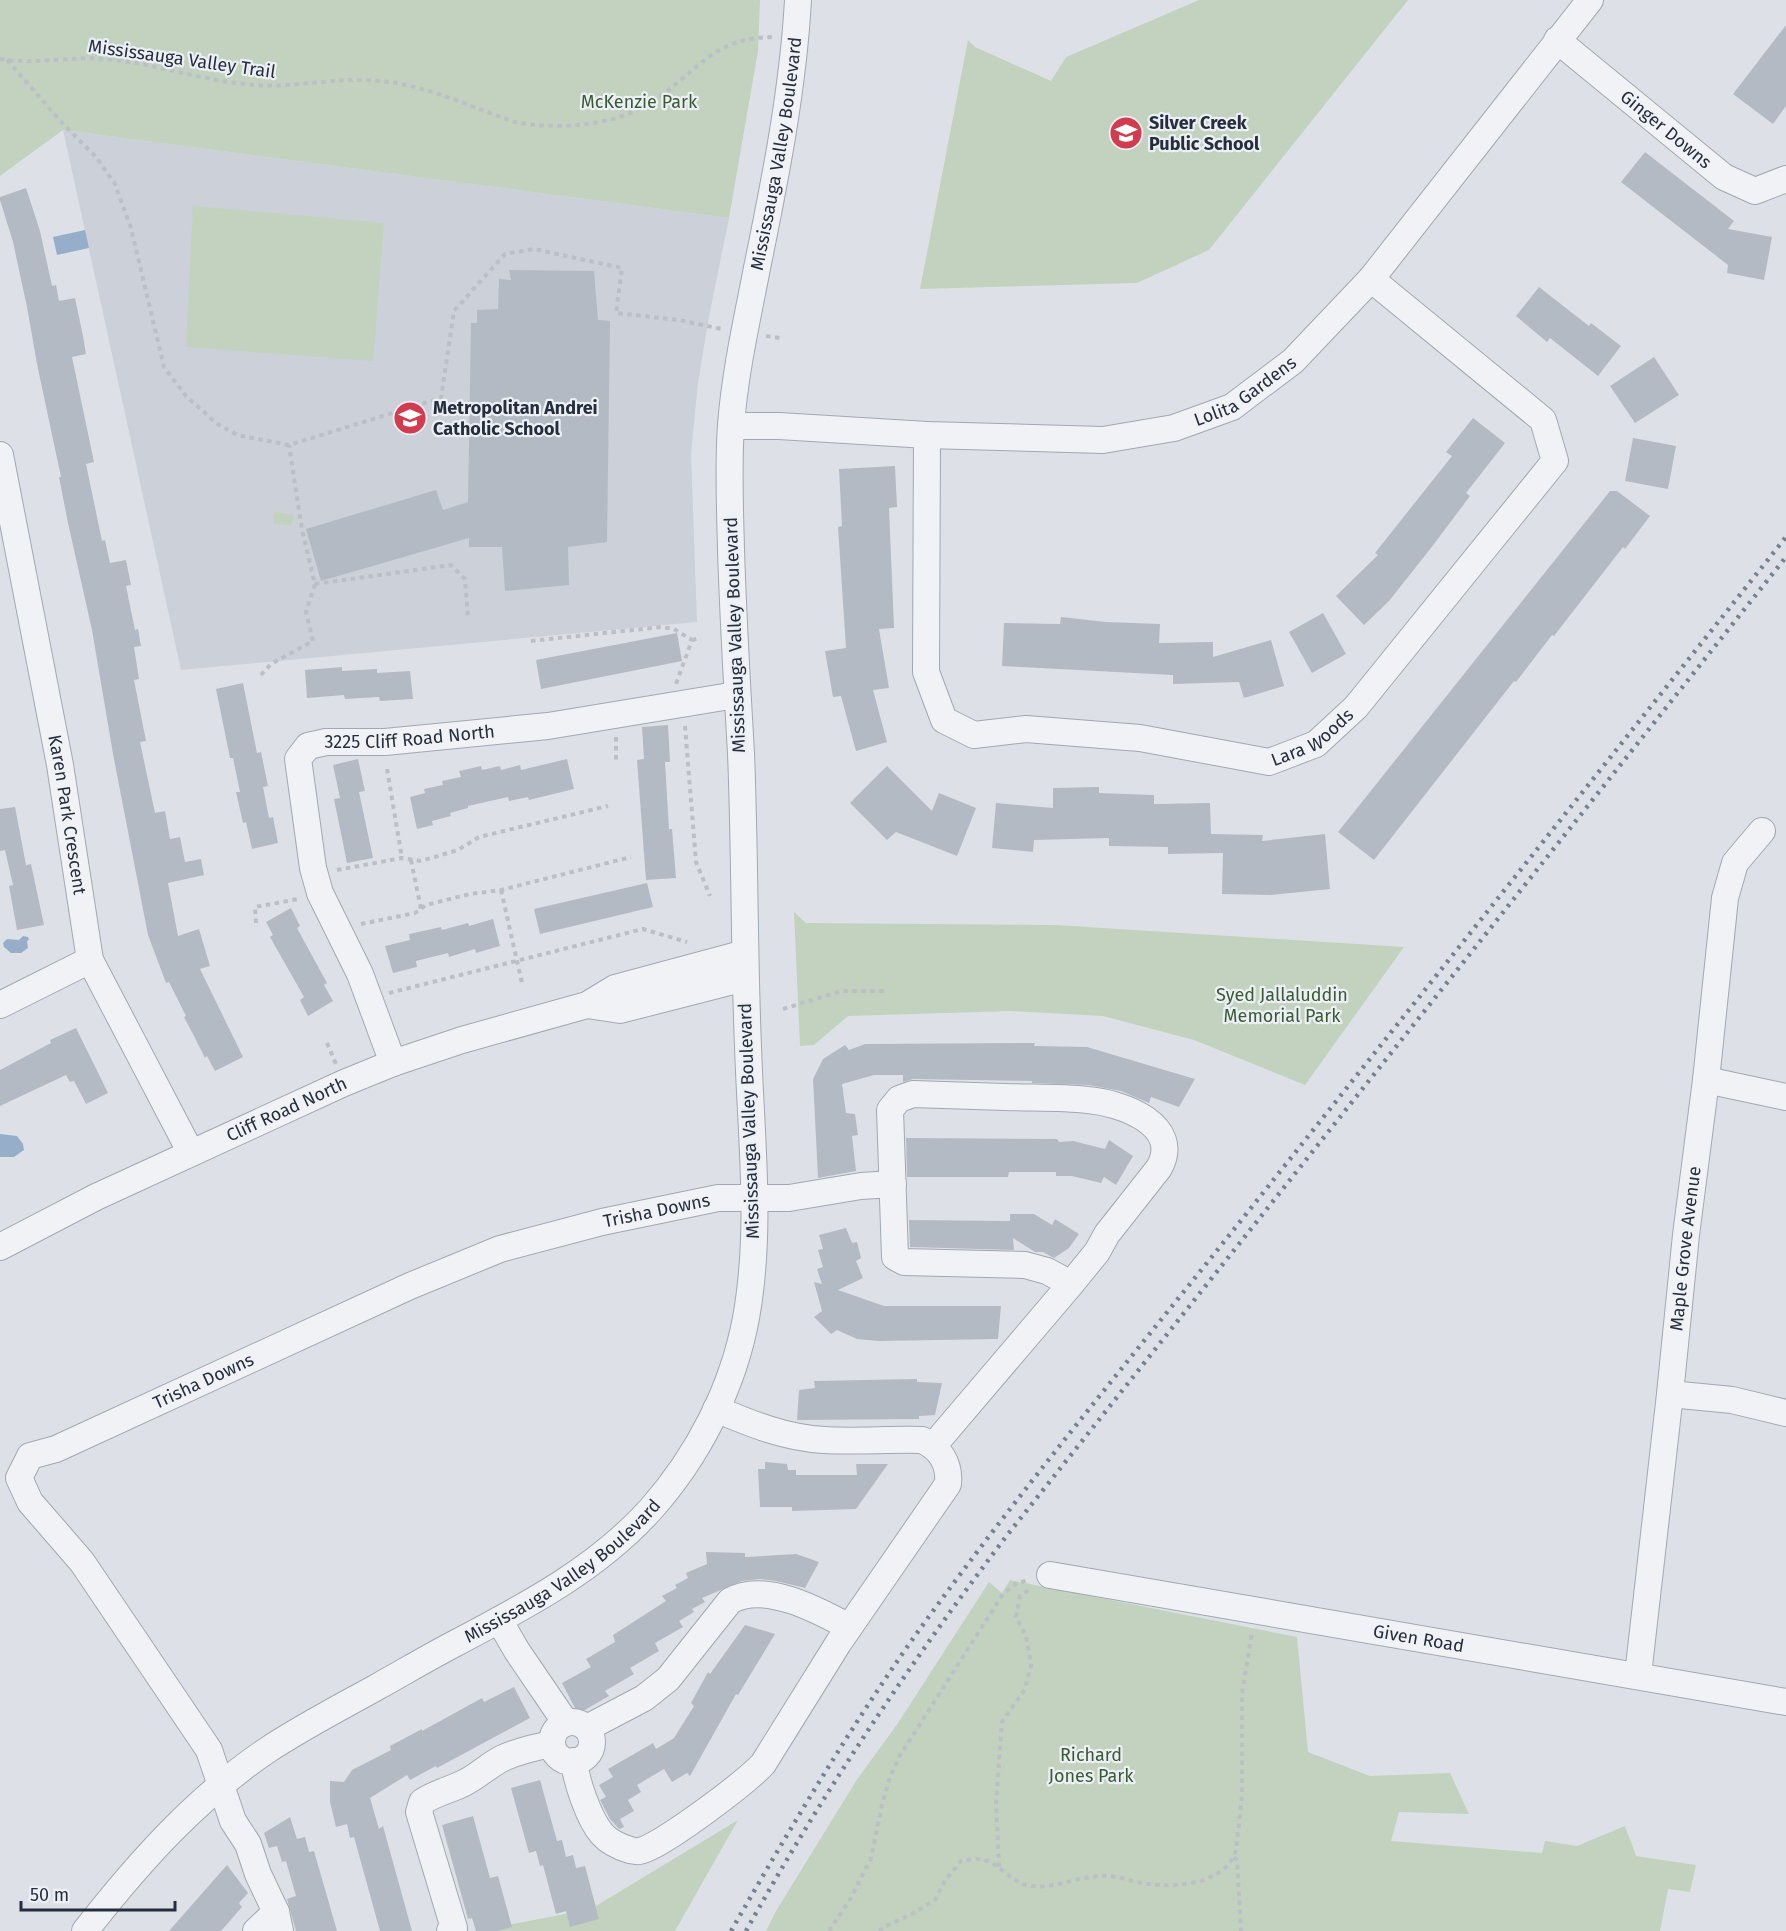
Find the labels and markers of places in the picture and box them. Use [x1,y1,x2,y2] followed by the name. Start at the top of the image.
[1149,112,1260,155] place label: Silver Creek Public School
[1108,115,1144,151] school or university icon: Silver Creek Public School
[433,397,598,440] place label: Metropolitan Andrei Catholic School
[392,400,428,436] school or university icon: Metropolitan Andrei Catholic School

